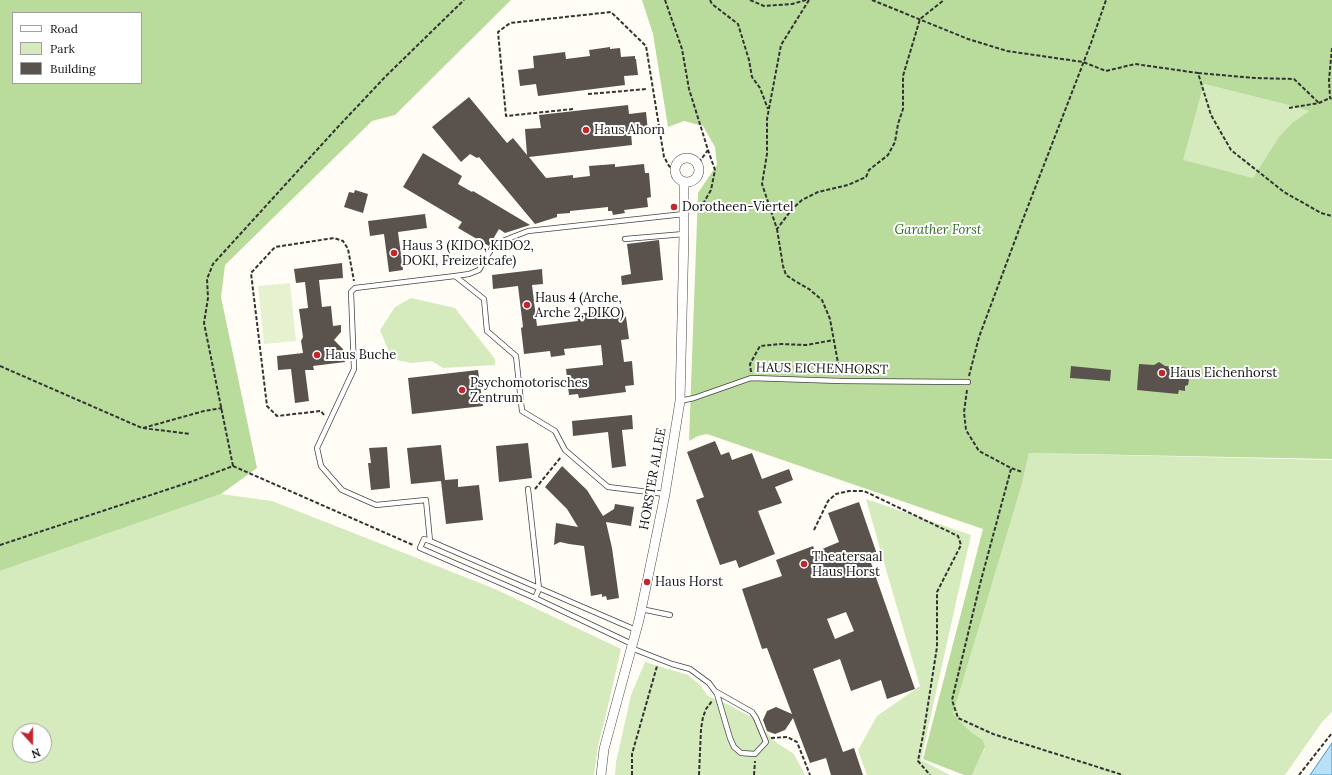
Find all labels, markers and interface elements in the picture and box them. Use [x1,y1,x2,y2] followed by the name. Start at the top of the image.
[12,12,142,84] legend
[50,21,78,36] text: Road
[50,41,75,56] text: Park
[50,61,96,76] text: Building
[594,122,665,138] place label: Haus Ahorn
[581,125,591,135] marker: Haus Ahorn
[682,199,793,215] place label: Dorotheen-Viertel
[669,202,679,212] marker: Dorotheen-Viertel
[894,222,982,238] park label: Garather Forst
[402,238,534,269] place label: Haus 3 (KIDO, KIDO2, DOKI, Freizeitcafe)
[389,248,399,258] marker: Haus 3 (KIDO, KIDO2, DOKI, Freizeitcafe)
[535,290,624,321] place label: Haus 4 (Arche, Arche 2, DIKO)
[522,300,532,310] marker: Haus 4 (Arche, Arche 2, DIKO)
[325,347,396,363] place label: Haus Buche
[312,350,322,360] marker: Haus Buche
[756,360,888,378] street label: HAUS EICHENHORST
[1170,365,1277,381] place label: Haus Eichenhorst
[1157,368,1167,378] marker: Haus Eichenhorst
[470,375,588,406] place label: Psychomotorisches Zentrum
[457,385,467,395] marker: Psychomotorisches Zentrum
[636,427,670,531] street label: HORSTER ALLEE
[812,549,882,580] place label: Theatersaal Haus Horst
[799,559,809,569] marker: Theatersaal Haus Horst
[655,574,723,590] place label: Haus Horst
[642,577,652,587] marker: Haus Horst
[12,723,52,763] north arrow
[29,745,42,761] text: N

